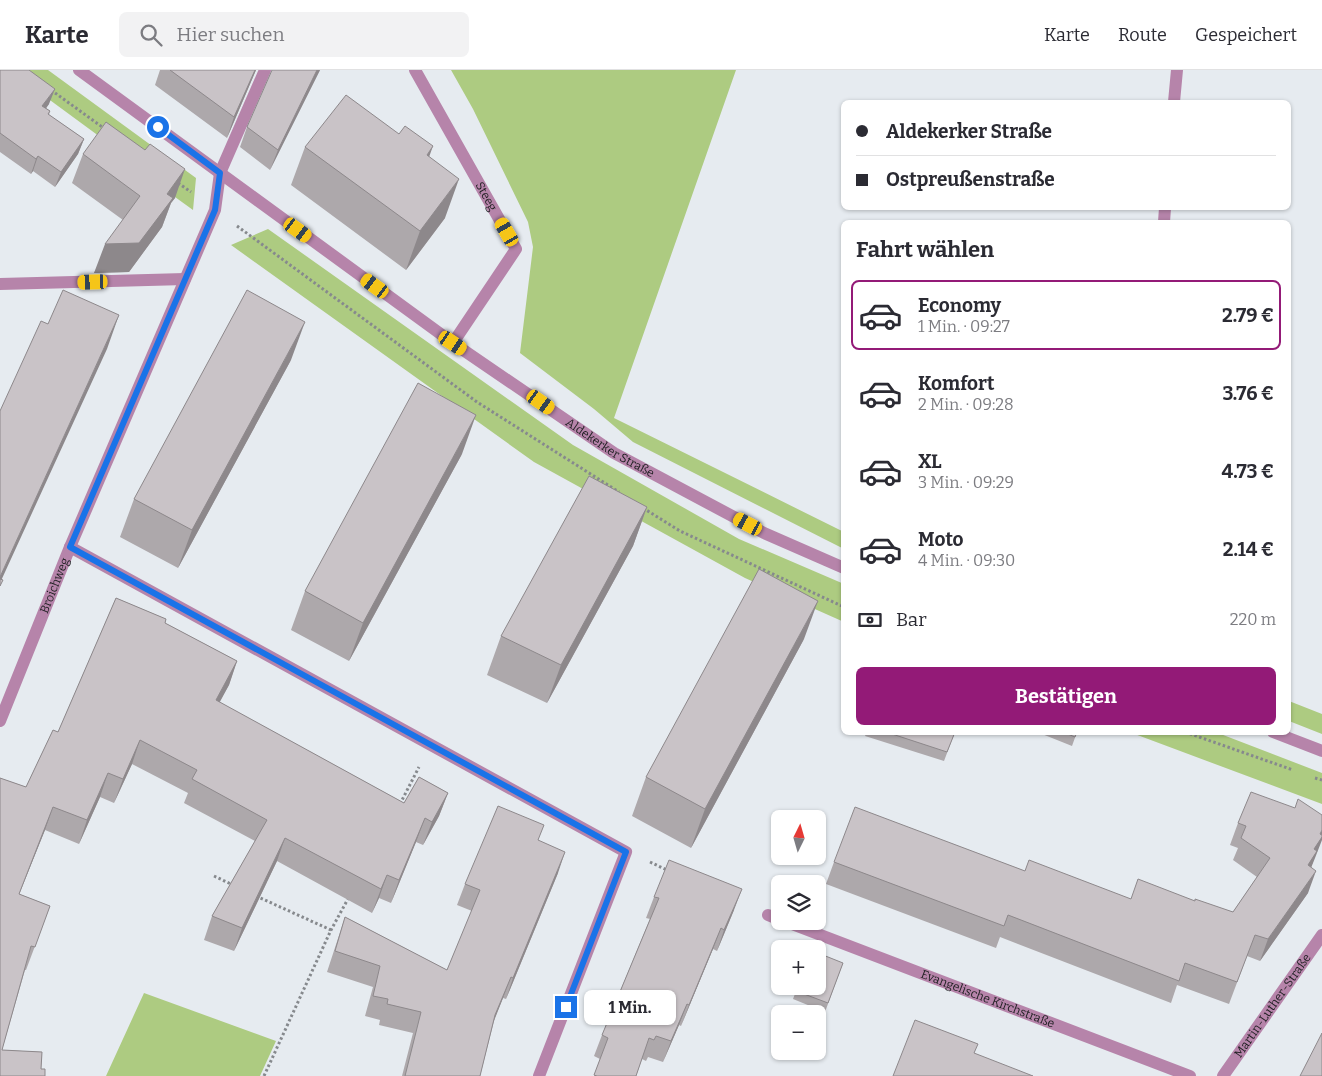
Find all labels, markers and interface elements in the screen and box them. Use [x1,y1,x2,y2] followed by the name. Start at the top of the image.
[119,12,469,57] search box
[25,21,89,49] text: Karte
[137,21,165,49] icon: search
[177,23,284,46] text: Hier suchen
[1044,24,1090,46] text: Karte
[1118,24,1167,46] text: Route
[1195,24,1297,46] text: Gespeichert
[147,116,169,138] route start
[886,120,1052,143] text: Aldekerker Straße
[886,168,1055,191] text: Ostpreußenstraße
[473,179,500,214] street label: Steeg
[281,215,314,245] car
[493,215,520,249] car
[856,236,994,263] text: Fahrt wählen
[358,271,391,301] car
[77,274,108,290] car
[858,293,903,338] icon: car
[918,294,1001,317] text: Economy
[1222,304,1274,327] text: 2.79 €
[918,317,1010,336] text: 1 Min. · 09:27
[436,328,469,358] car
[858,371,903,416] icon: car
[918,372,994,395] text: Komfort
[1223,382,1274,405] text: 3.76 €
[524,387,557,417] car
[918,395,1014,414] text: 2 Min. · 09:28
[563,415,657,480] street label: Aldekerker Straße
[858,449,903,494] icon: car
[918,450,942,473] text: XL
[1222,460,1274,483] text: 4.73 €
[918,473,1014,492] text: 3 Min. · 09:29
[731,510,764,538] car
[858,527,903,572] icon: car
[918,528,964,551] text: Moto
[1223,538,1274,561] text: 2.14 €
[918,551,1015,570] text: 4 Min. · 09:30
[37,555,72,615] street label: Broichweg
[856,606,884,634] icon: cash
[896,608,927,631] text: Bar
[1230,610,1276,629] text: 220 m
[856,667,1276,725] button: Bestätigen
[771,810,826,865] north arrow
[771,810,826,1060] map controls
[771,875,826,930] button: layers
[771,940,826,995] button: +
[1231,951,1314,1060] street label: Martin-Luther-Straße
[919,967,1056,1031] street label: Evangelische Kirchstraße
[584,990,676,1024] callout: 1 Min.
[555,996,577,1018] route end
[608,998,652,1017] text: 1 Min.
[771,1005,826,1060] button: −

